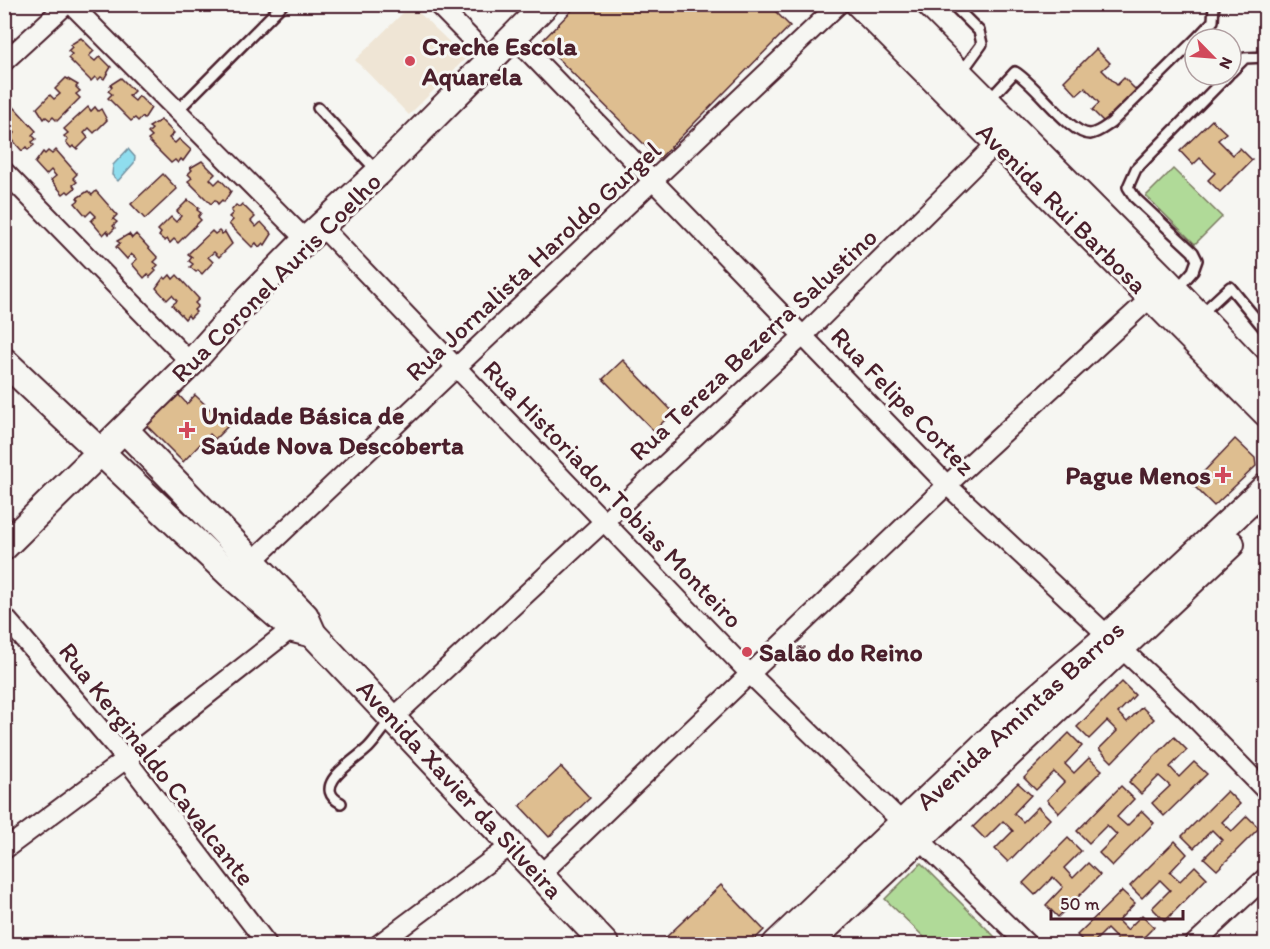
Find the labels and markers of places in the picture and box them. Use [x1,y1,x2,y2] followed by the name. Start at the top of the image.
[421,30,577,92] place label: Creche Escola Aquarela
[403,54,417,68] marker: Creche Escola Aquarela
[201,399,464,461] place label: Unidade Básica de Saúde Nova Descoberta
[178,421,196,439] marker: Unidade Básica de Saúde Nova Descoberta
[1065,459,1211,491] place label: Pague Menos
[1216,468,1230,482] marker: Pague Menos
[759,636,923,668] place label: Salão do Reino
[740,645,754,659] marker: Salão do Reino

